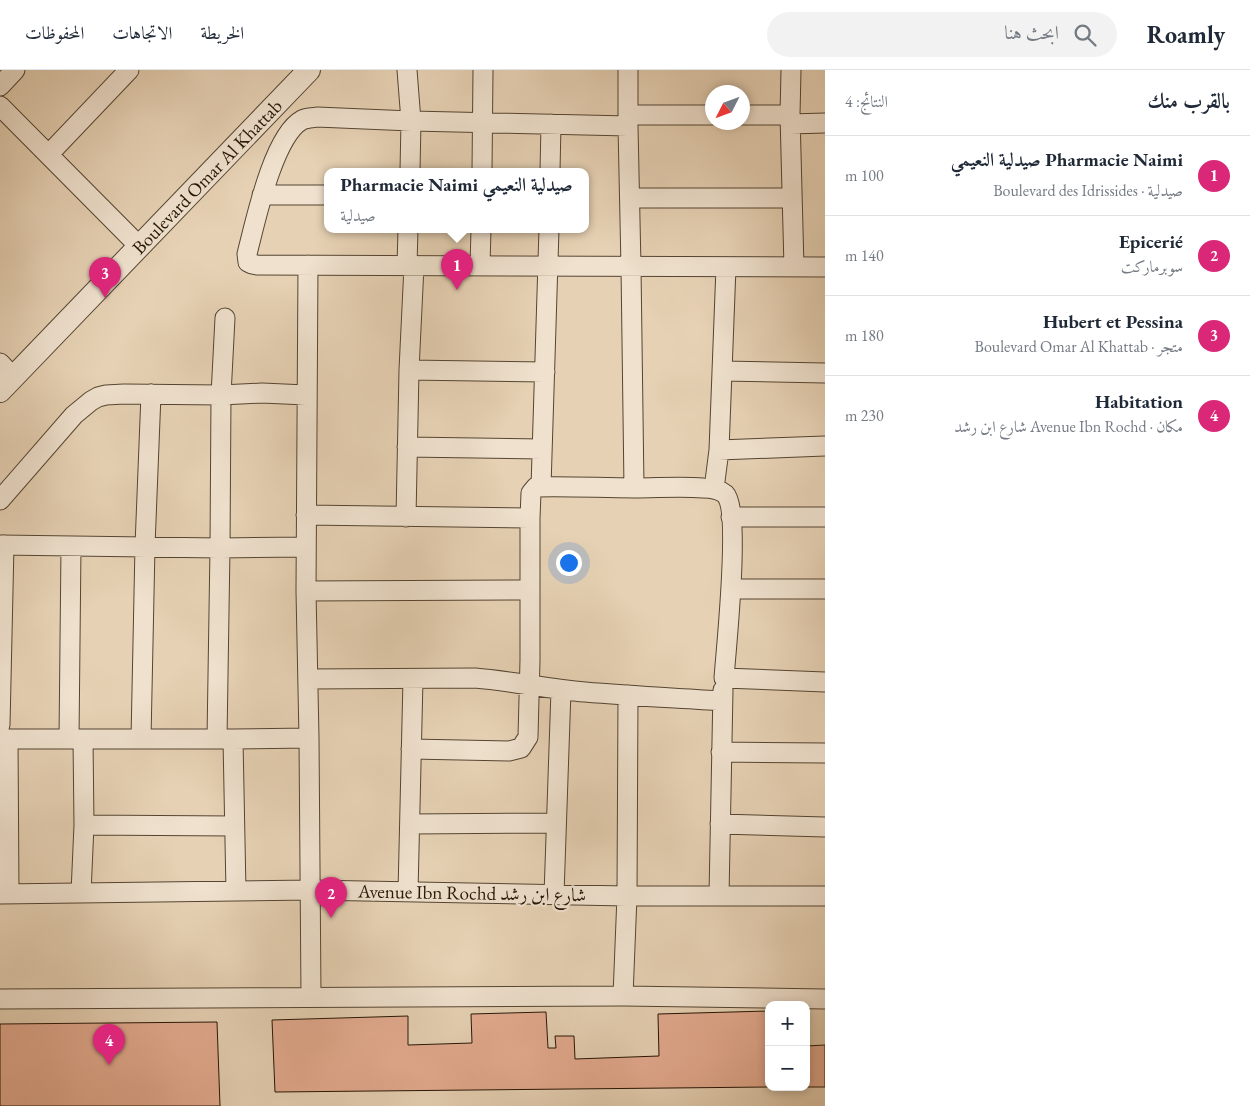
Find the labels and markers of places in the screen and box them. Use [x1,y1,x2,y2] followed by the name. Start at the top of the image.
[441,249,473,290] pin: 1
[89,257,121,298] pin: 3
[315,877,347,918] pin: 2
[93,1024,125,1065] pin: 4

